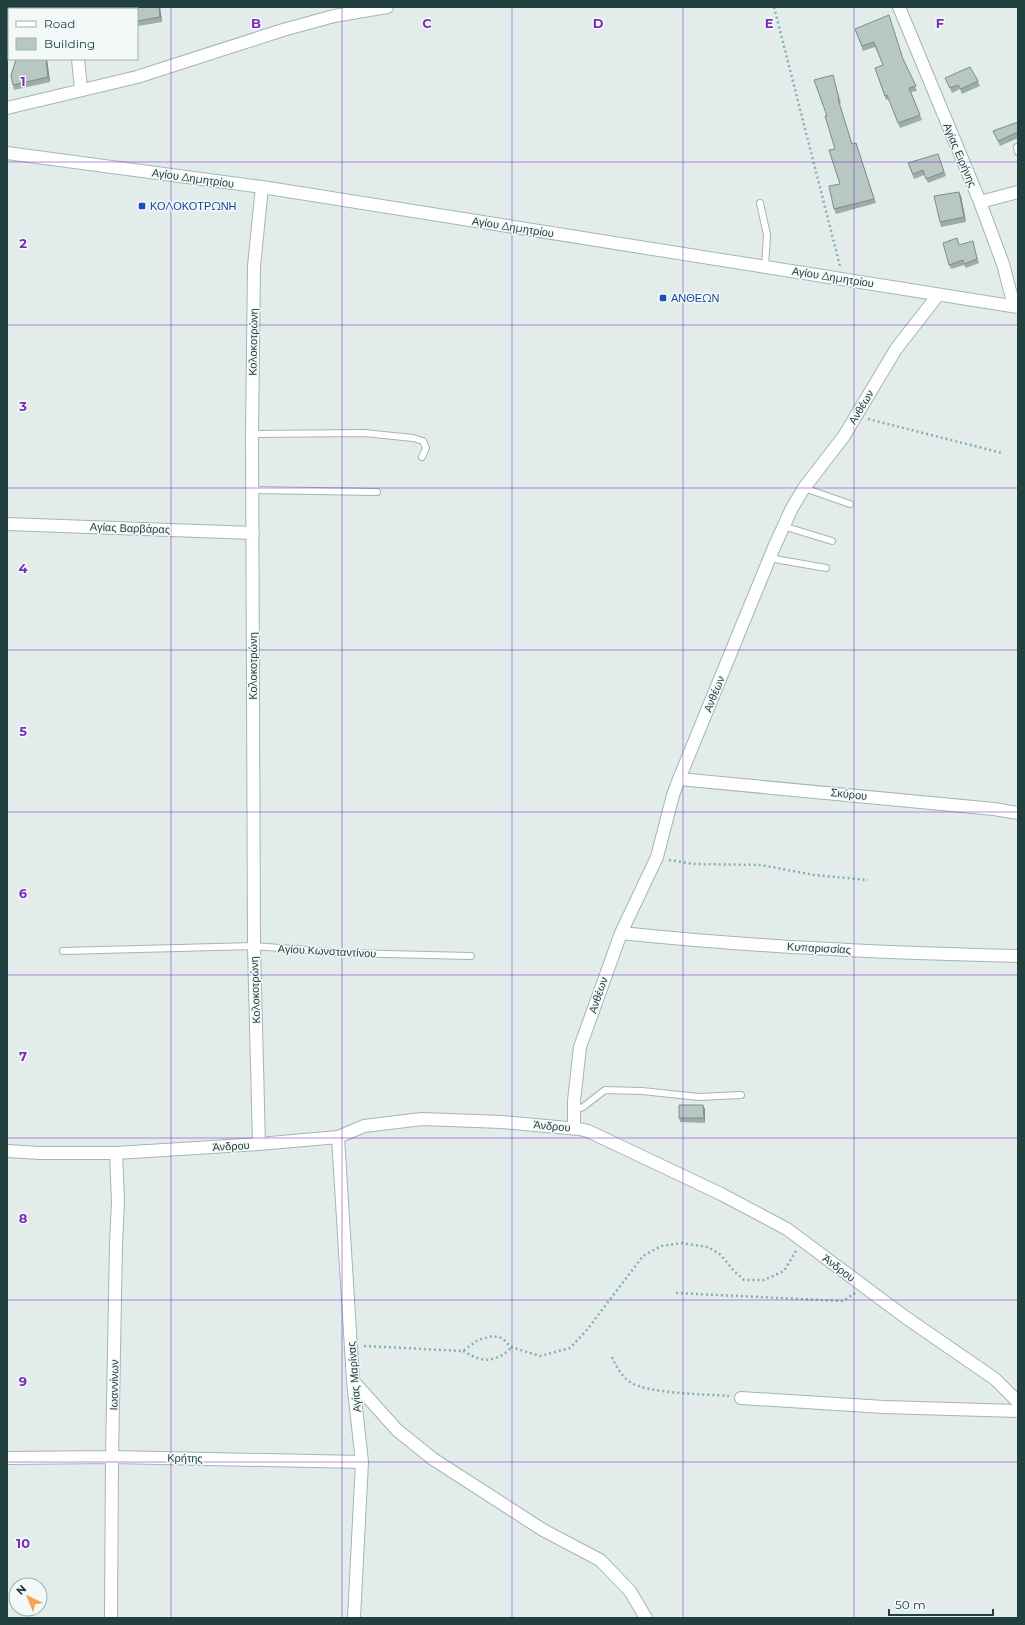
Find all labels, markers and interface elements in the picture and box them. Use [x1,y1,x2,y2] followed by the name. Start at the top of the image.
[8,8,138,60] legend
[251,15,261,31] text: B
[422,15,432,31] text: C
[593,15,604,31] text: D
[765,15,774,31] text: E
[936,15,944,31] text: F
[44,16,75,31] text: Road
[44,36,95,51] text: Building
[20,73,26,89] text: 1
[940,121,980,189] street label: Αγίας Ειρήνης
[151,165,235,191] street label: Αγίου Δημητρίου
[150,199,237,213] place label: ΚΟΛΟΚΟΤΡΩΝΗ
[137,201,147,211] marker: ΚΟΛΟΚΟΤΡΩΝΗ
[471,214,555,240] street label: Αγίου Δημητρίου
[19,235,27,251] text: 2
[791,264,875,290] street label: Αγίου Δημητρίου
[671,291,719,305] place label: ΑΝΘΕΩΝ
[658,293,668,303] marker: ΑΝΘΕΩΝ
[245,308,261,376] street label: Κολοκοτρώνη
[845,387,877,427] street label: Ανθέων
[18,398,27,414] text: 3
[90,520,170,536] street label: Αγίας Βαρβάρας
[19,560,28,576] text: 4
[246,632,260,700] street label: Κολοκοτρώνη
[700,673,728,714] street label: Ανθέων
[19,723,27,739] text: 5
[830,785,868,803] street label: Σκύρου
[19,885,28,901] text: 6
[787,939,851,957] street label: Κυπαρισσίας
[277,941,377,961] street label: Αγίου Κωνσταντίνου
[247,956,263,1024] street label: Κολοκοτρώνη
[585,974,611,1015] street label: Ανθέων
[19,1048,27,1064] text: 7
[533,1117,571,1135] street label: Άνδρου
[212,1138,250,1154] street label: Άνδρου
[19,1210,28,1226] text: 8
[820,1251,858,1285] street label: Άνδρου
[344,1341,364,1413] street label: Αγίας Μαρίνας
[107,1359,121,1411] street label: Ιωαννίνων
[19,1373,27,1389] text: 9
[167,1451,203,1465] street label: Κρήτης
[16,1535,30,1551] text: 10
[8,1577,48,1617] north arrow
[13,1582,29,1598] text: N
[889,1591,993,1617] scale bar
[895,1597,926,1612] text: 50 m

